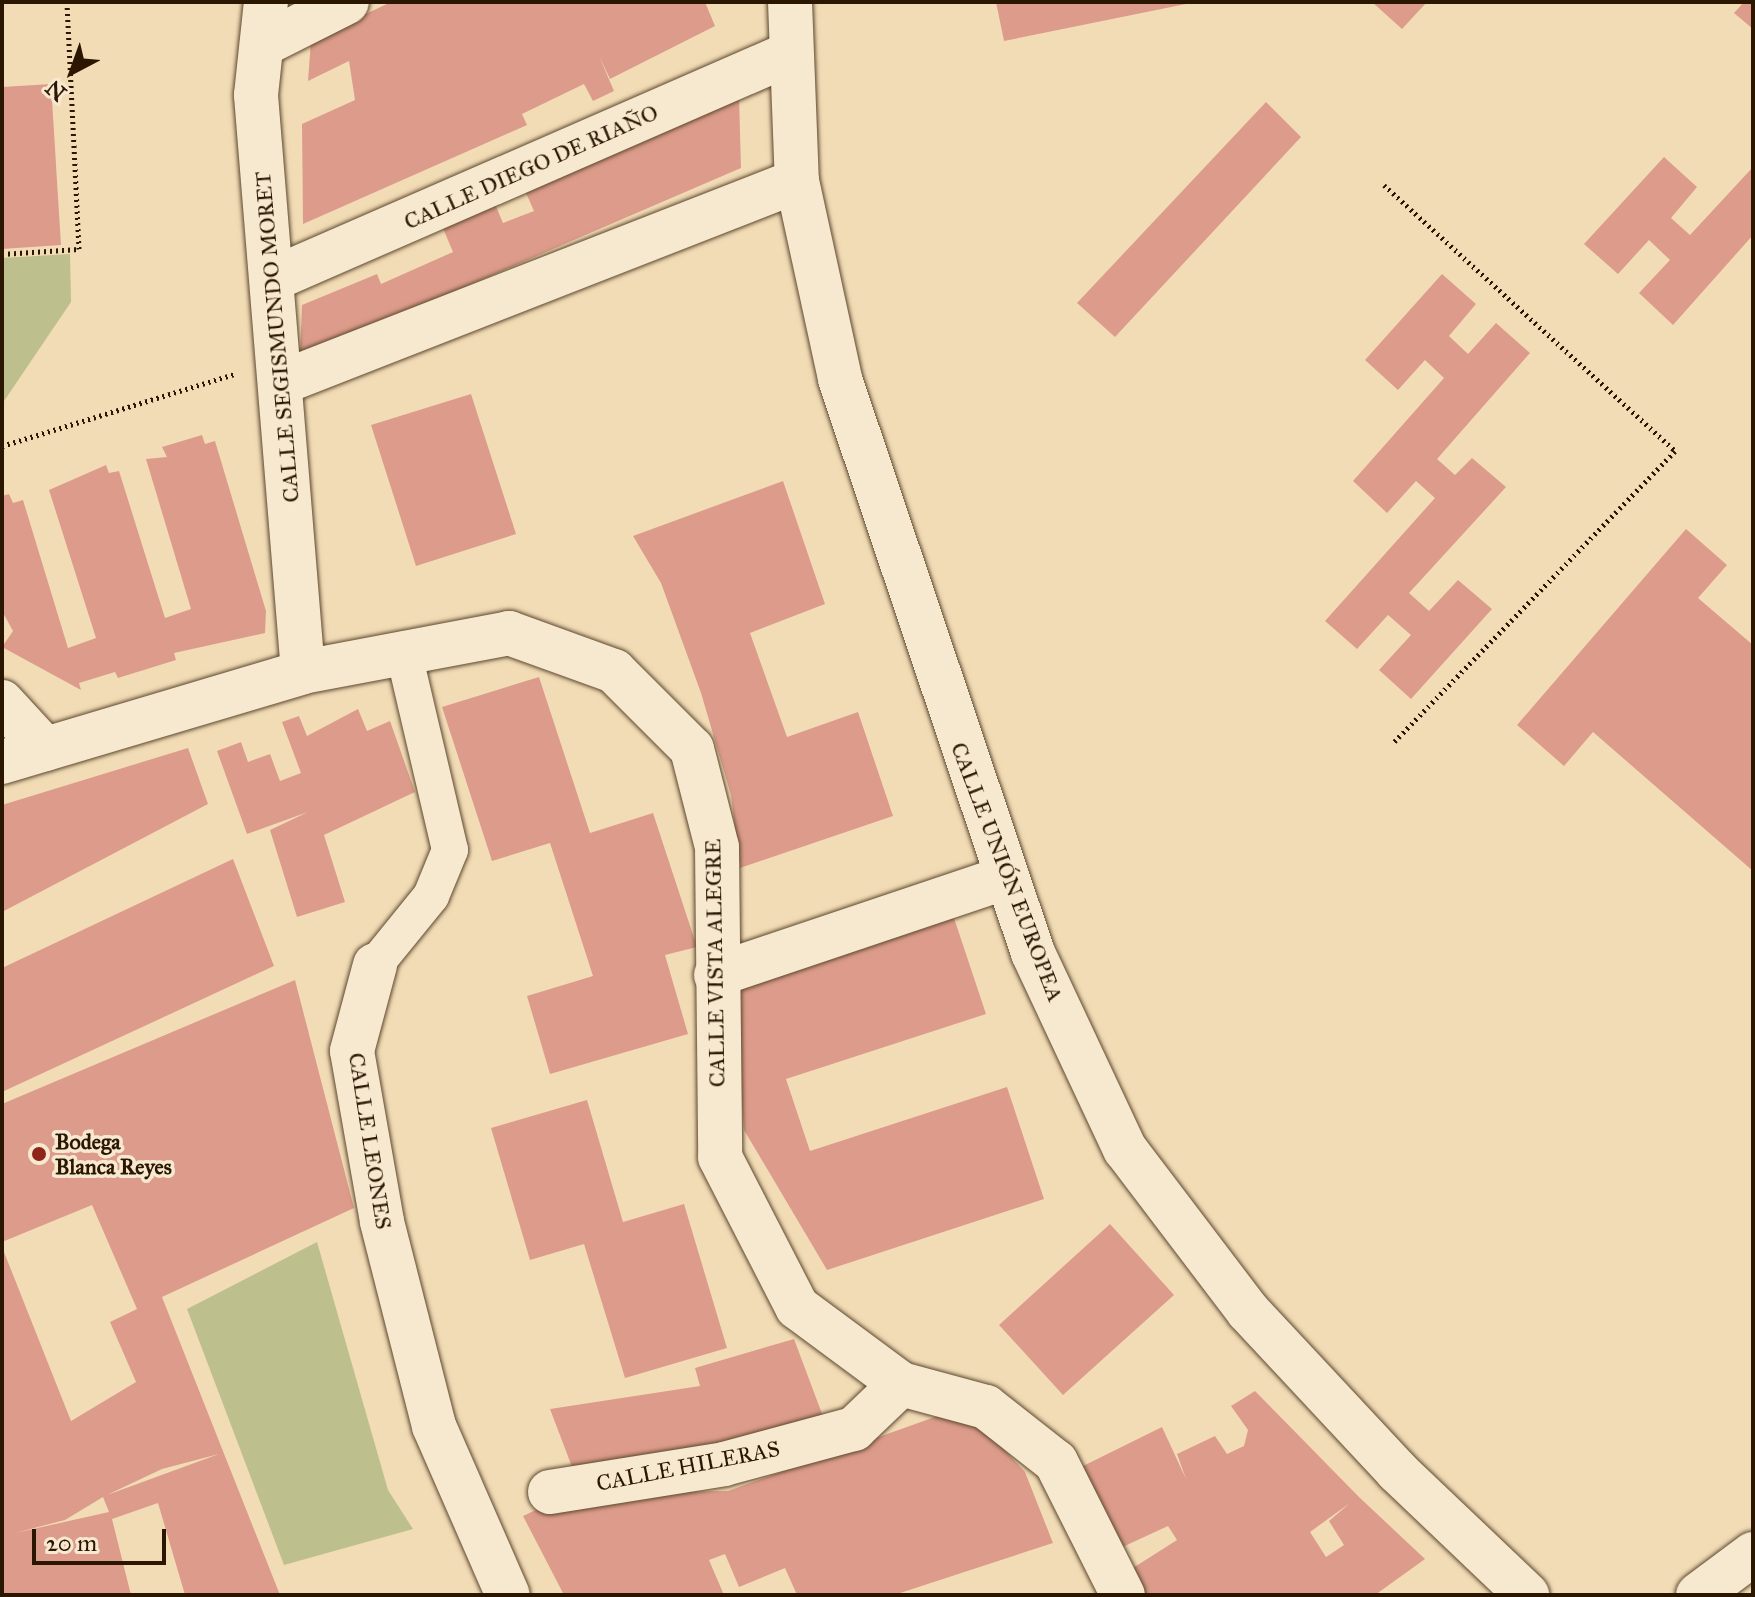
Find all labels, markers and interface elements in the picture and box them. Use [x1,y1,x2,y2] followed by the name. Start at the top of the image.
[32,32,112,112] north arrow
[40,74,72,107] text: N
[400,99,662,235] street label: CALLE DIEGO DE RIAÑO
[249,170,305,504] street label: CALLE SEGISMUNDO MORET
[945,739,1069,1005] street label: CALLE UNIÓN EUROPEA
[700,839,730,1087] street label: CALLE VISTA ALEGRE
[343,1051,397,1231] street label: CALLE LEONES
[55,1128,172,1180] place label: Bodega Blanca Reyes
[30,1145,48,1163] marker: Bodega Blanca Reyes
[594,1435,782,1497] street label: CALLE HILERAS
[36,1513,170,1563] scale bar
[46,1528,97,1558] text: 20 m

